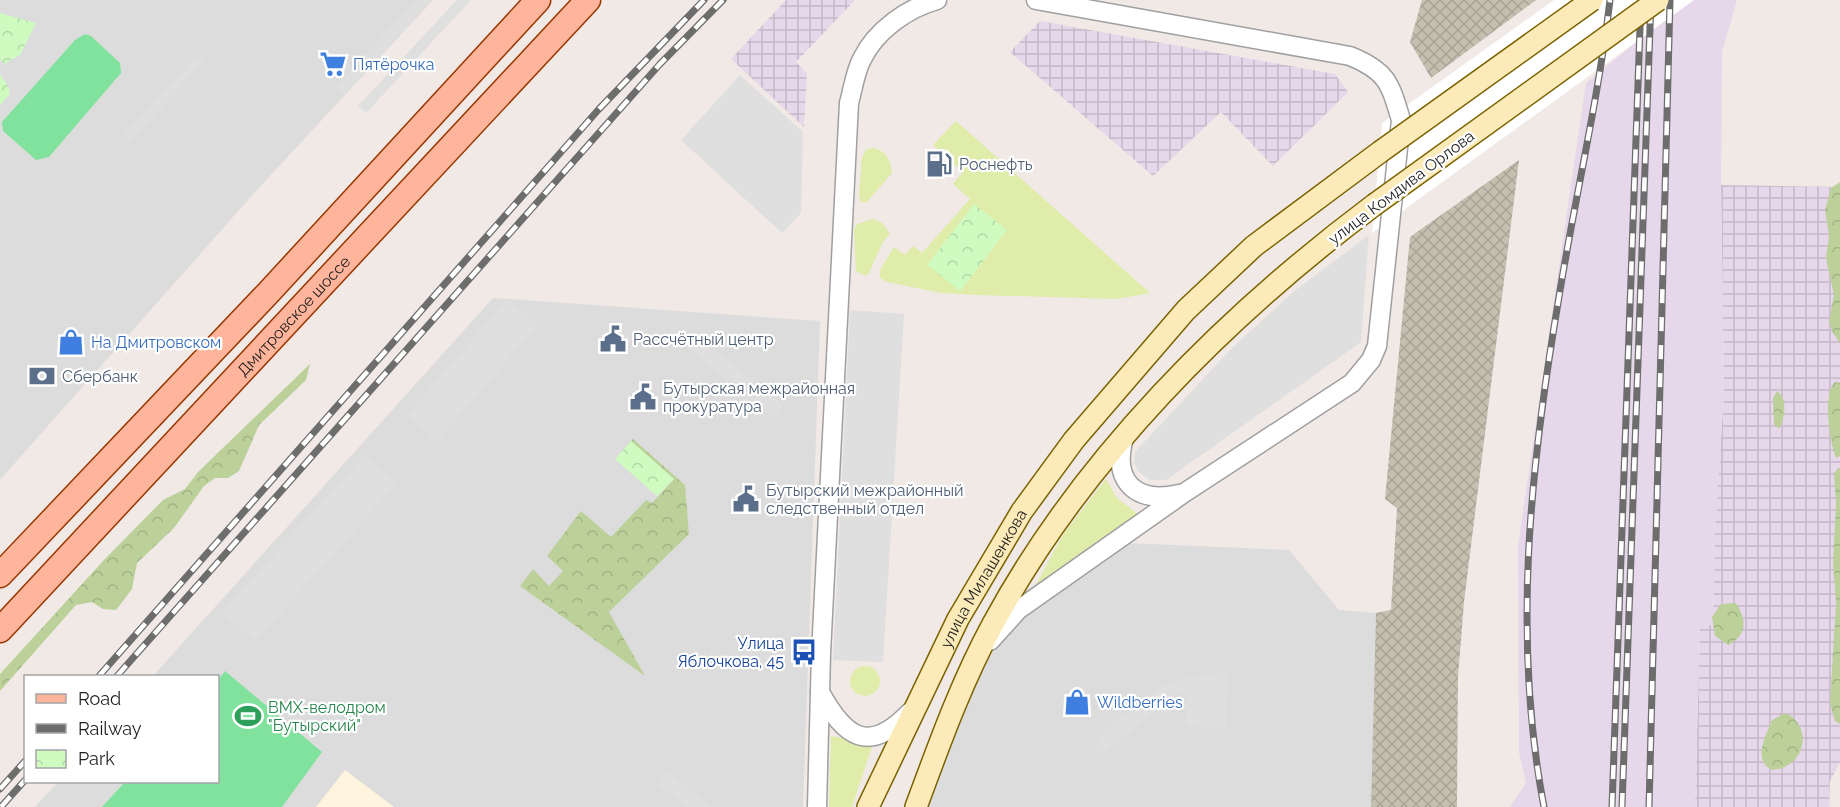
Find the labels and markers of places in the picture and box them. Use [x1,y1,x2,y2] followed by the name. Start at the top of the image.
[318,49,348,79] supermarket icon: Пятёрочка
[353,55,434,74] place label: Пятёрочка
[924,149,954,179] fuel station icon: Роснефть
[959,155,1033,174] place label: Роснефть
[598,324,628,354] public building icon: Рассчётный центр
[56,327,86,357] shop icon: На Дмитровском
[633,330,774,349] place label: Рассчётный центр
[91,333,221,352] place label: На Дмитровском
[27,361,57,391] bank icon: Сбербанк
[62,367,138,386] place label: Сбербанк
[663,379,855,416] place label: Бутырская межрайонная прокуратура
[628,382,658,412] public building icon: Бутырская межрайонная прокуратура
[766,481,964,518] place label: Бутырский межрайонный следственный отдел
[731,484,761,514] public building icon: Бутырский межрайонный следственный отдел
[677,634,784,671] place label: Улица Яблочкова, 45
[789,637,819,667] bus stop icon: Улица Яблочкова, 45
[1062,687,1092,717] shop icon: Wildberries
[1097,693,1183,712] place label: Wildberries
[268,698,386,735] place label: BMX-велодром "Бутырский"
[233,701,263,731] sports icon: BMX-велодром "Бутырский"

